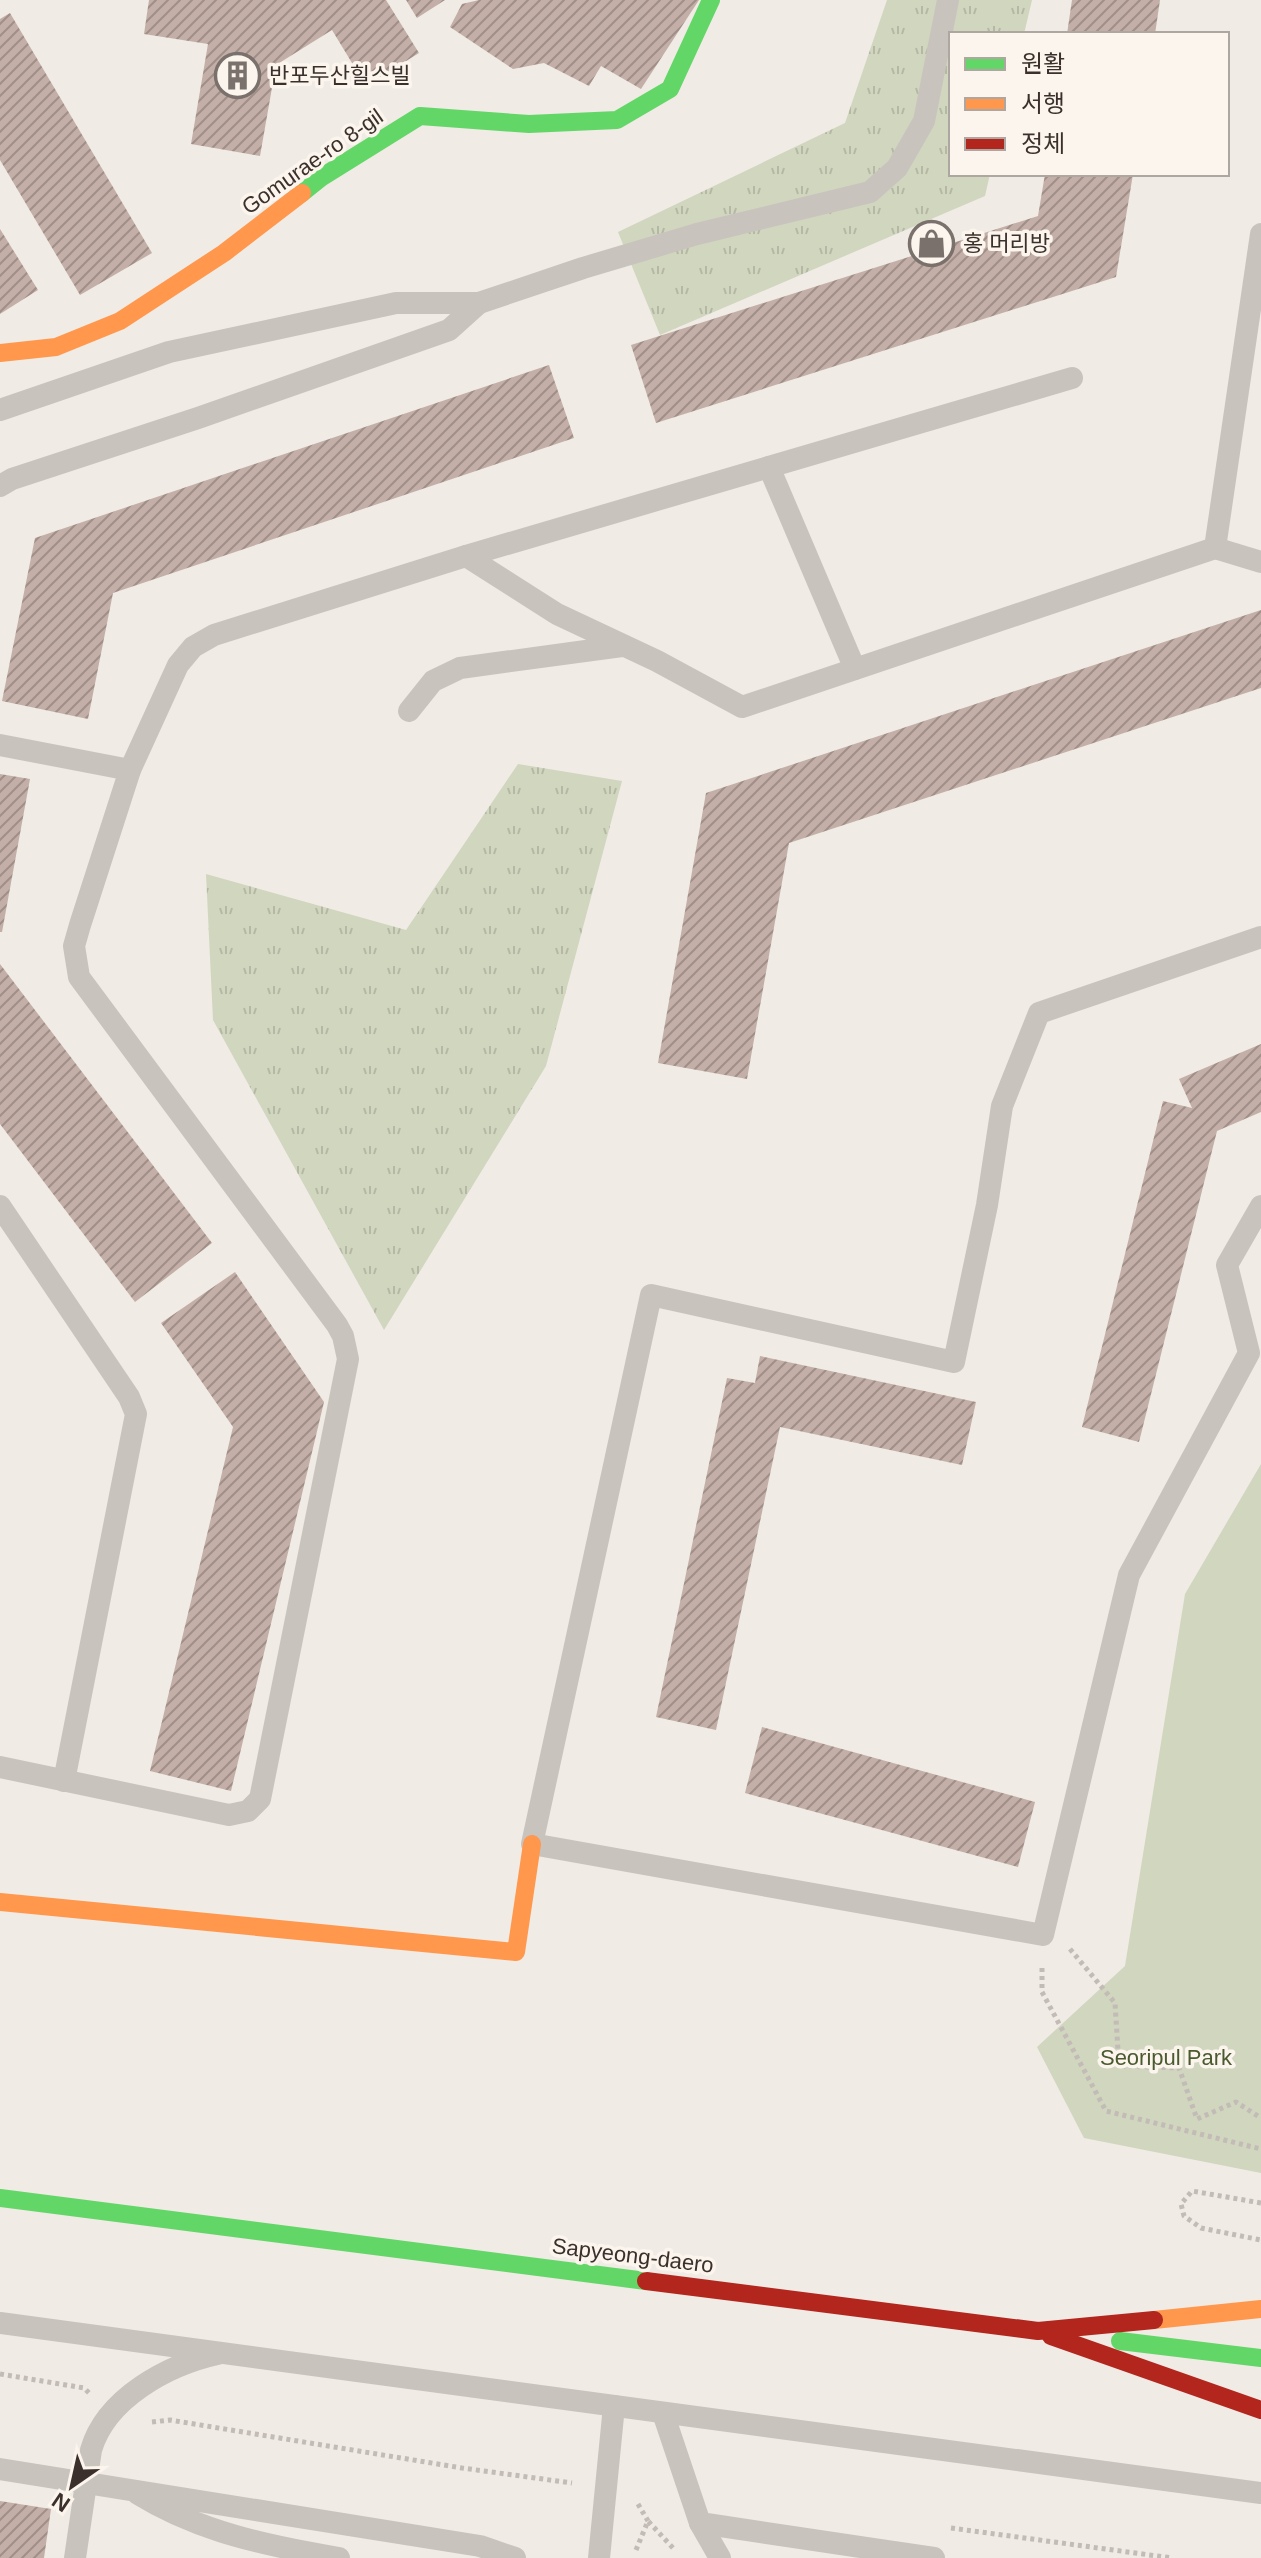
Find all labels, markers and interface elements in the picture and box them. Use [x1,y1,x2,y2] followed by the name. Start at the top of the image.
[949,32,1229,176] legend
[1021,50,1065,77] text: 원활
[214,51,262,99] building icon: 반포두산힐스빌
[269,63,411,88] place label: 반포두산힐스빌
[1021,90,1065,117] text: 서행
[237,103,388,219] street label: Gomurae-ro 8-gil
[1021,130,1065,157] text: 정체
[908,219,956,267] shop icon: 홍 머리방
[963,231,1050,256] place label: 홍 머리방
[1100,2045,1233,2070] park label: Seoripul Park
[551,2233,715,2278] street label: Sapyeong-daero
[32,2446,112,2526] north arrow
[48,2487,75,2517] text: N

